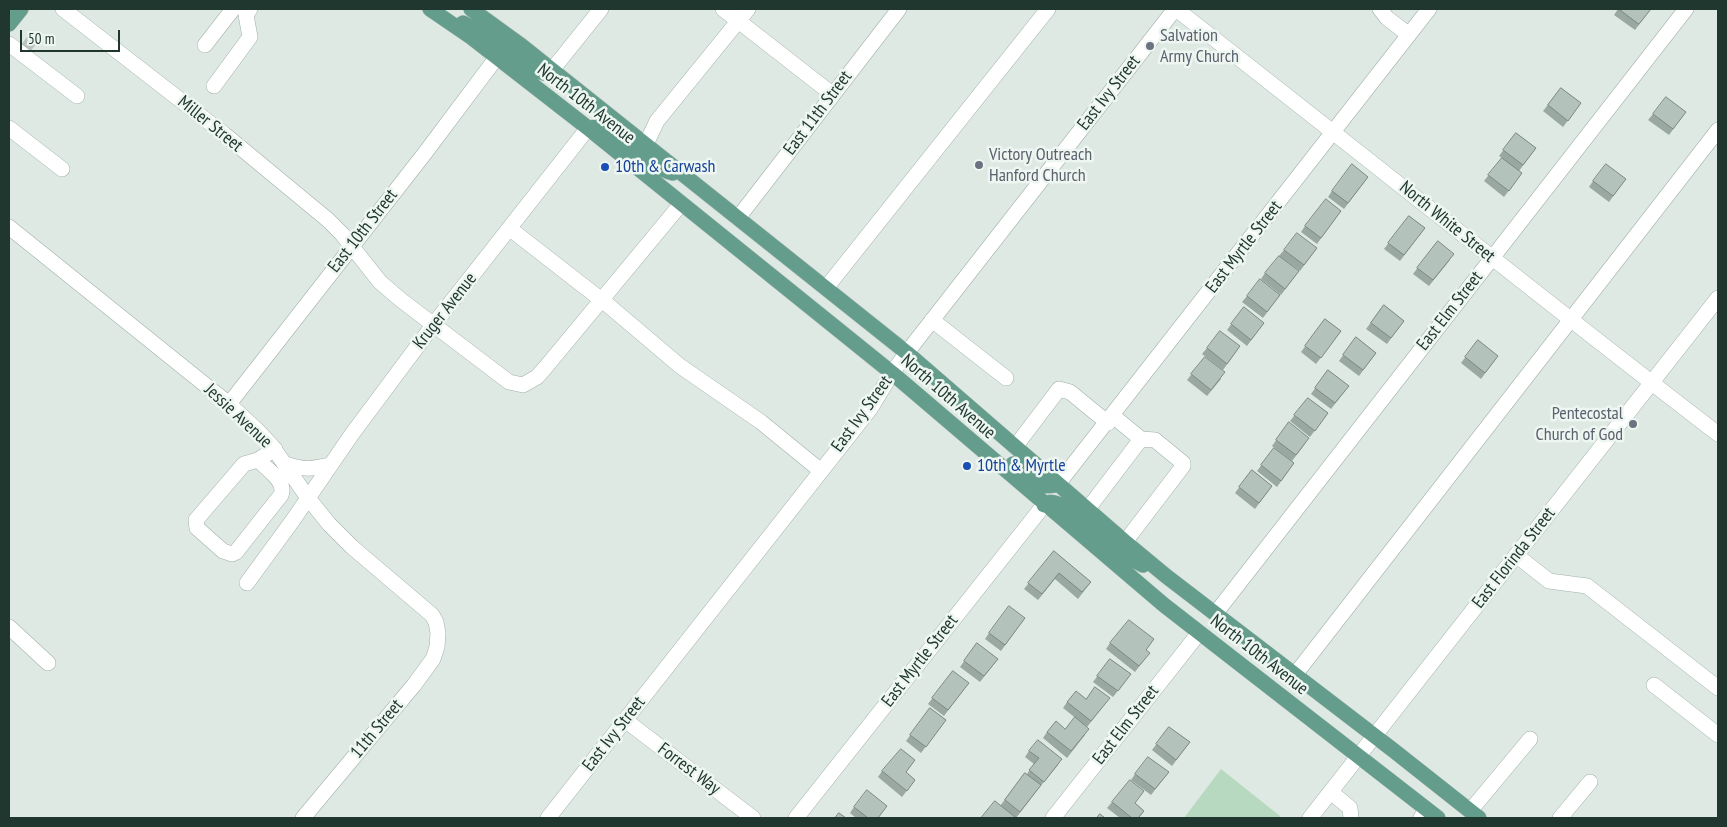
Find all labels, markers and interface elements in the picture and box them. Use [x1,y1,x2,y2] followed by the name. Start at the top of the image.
[22,20,122,52] scale bar
[1160,25,1239,68] place label: Salvation Army Church
[28,29,54,48] text: 50 m
[1144,40,1156,52] marker: Salvation Army Church
[1073,51,1145,135] street label: East Ivy Street
[533,59,639,149] street label: North 10th Avenue
[779,67,857,159] street label: East 11th Street
[173,91,247,157] street label: Miller Street
[989,144,1092,186] place label: Victory Outreach Hanford Church
[615,156,715,178] place label: 10th & Carwash
[973,159,985,171] marker: Victory Outreach Hanford Church
[599,161,611,173] marker: 10th & Carwash
[1395,177,1499,267] street label: North White Street
[324,185,402,277] street label: East 10th Street
[1201,197,1287,297] street label: East Myrtle Street
[1412,267,1488,355] street label: East Elm Street
[409,269,481,353] street label: Kruger Avenue
[896,350,1000,444] street label: North 10th Avenue
[827,372,897,456] street label: East Ivy Street
[200,379,276,453] street label: Jessie Avenue
[1535,403,1623,446] place label: Pentecostal Church of God
[1627,418,1639,430] marker: Pentecostal Church of God
[977,455,1066,477] place label: 10th & Myrtle
[961,460,973,472] marker: 10th & Myrtle
[1468,503,1560,613] street label: East Florinda Street
[1206,610,1312,700] street label: North 10th Avenue
[877,611,963,711] street label: East Myrtle Street
[1088,681,1164,769] street label: East Elm Street
[578,692,650,776] street label: East Ivy Street
[346,695,408,763] street label: 11th Street
[653,738,725,800] street label: Forrest Way

